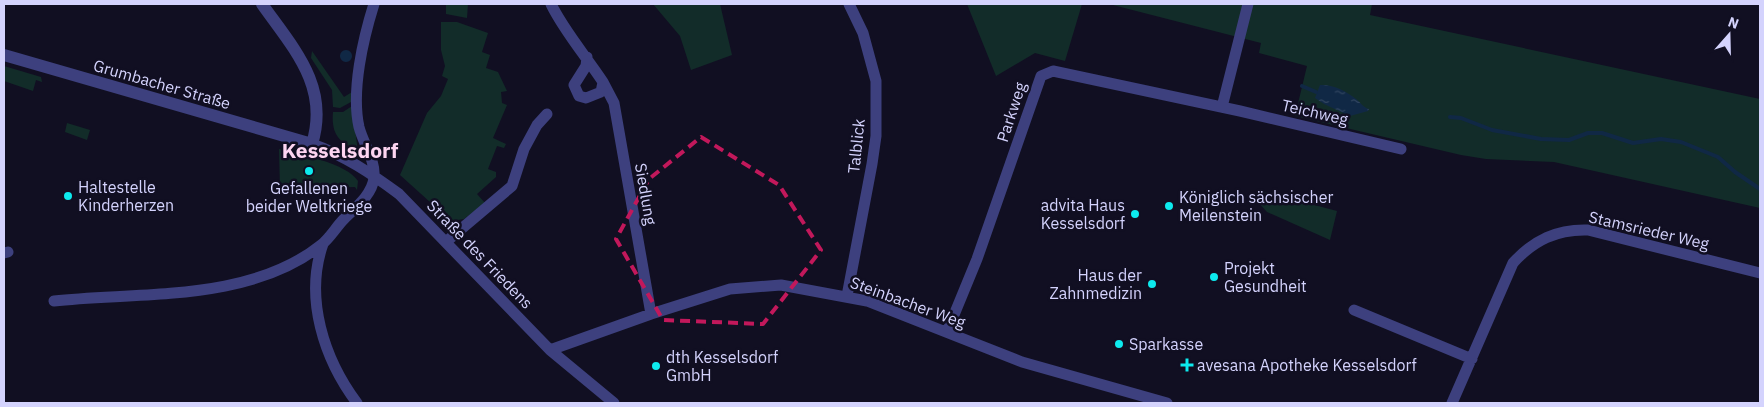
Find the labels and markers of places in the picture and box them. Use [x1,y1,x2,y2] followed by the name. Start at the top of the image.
[303,165,315,177] marker: Gefallenen beider Weltkriege
[78,177,174,215] place label: Haltestelle Kinderherzen
[246,178,373,216] place label: Gefallenen beider Weltkriege
[1179,187,1333,225] place label: Königlich sächsischer Meilenstein
[62,190,74,202] marker: Haltestelle Kinderherzen
[1041,195,1125,233] place label: advita Haus Kesselsdorf
[1163,200,1175,212] marker: Königlich sächsischer Meilenstein
[1129,208,1141,220] marker: advita Haus Kesselsdorf
[1224,258,1307,296] place label: Projekt Gesundheit
[1049,265,1142,303] place label: Haus der Zahnmedizin
[1208,271,1220,283] marker: Projekt Gesundheit
[1146,278,1158,290] marker: Haus der Zahnmedizin
[1129,334,1203,354] place label: Sparkasse
[1113,338,1125,350] marker: Sparkasse
[666,347,778,385] place label: dth Kesselsdorf GmbH
[1197,355,1417,375] place label: avesana Apotheke Kesselsdorf
[1181,359,1193,371] marker: avesana Apotheke Kesselsdorf
[650,360,662,372] marker: dth Kesselsdorf GmbH

